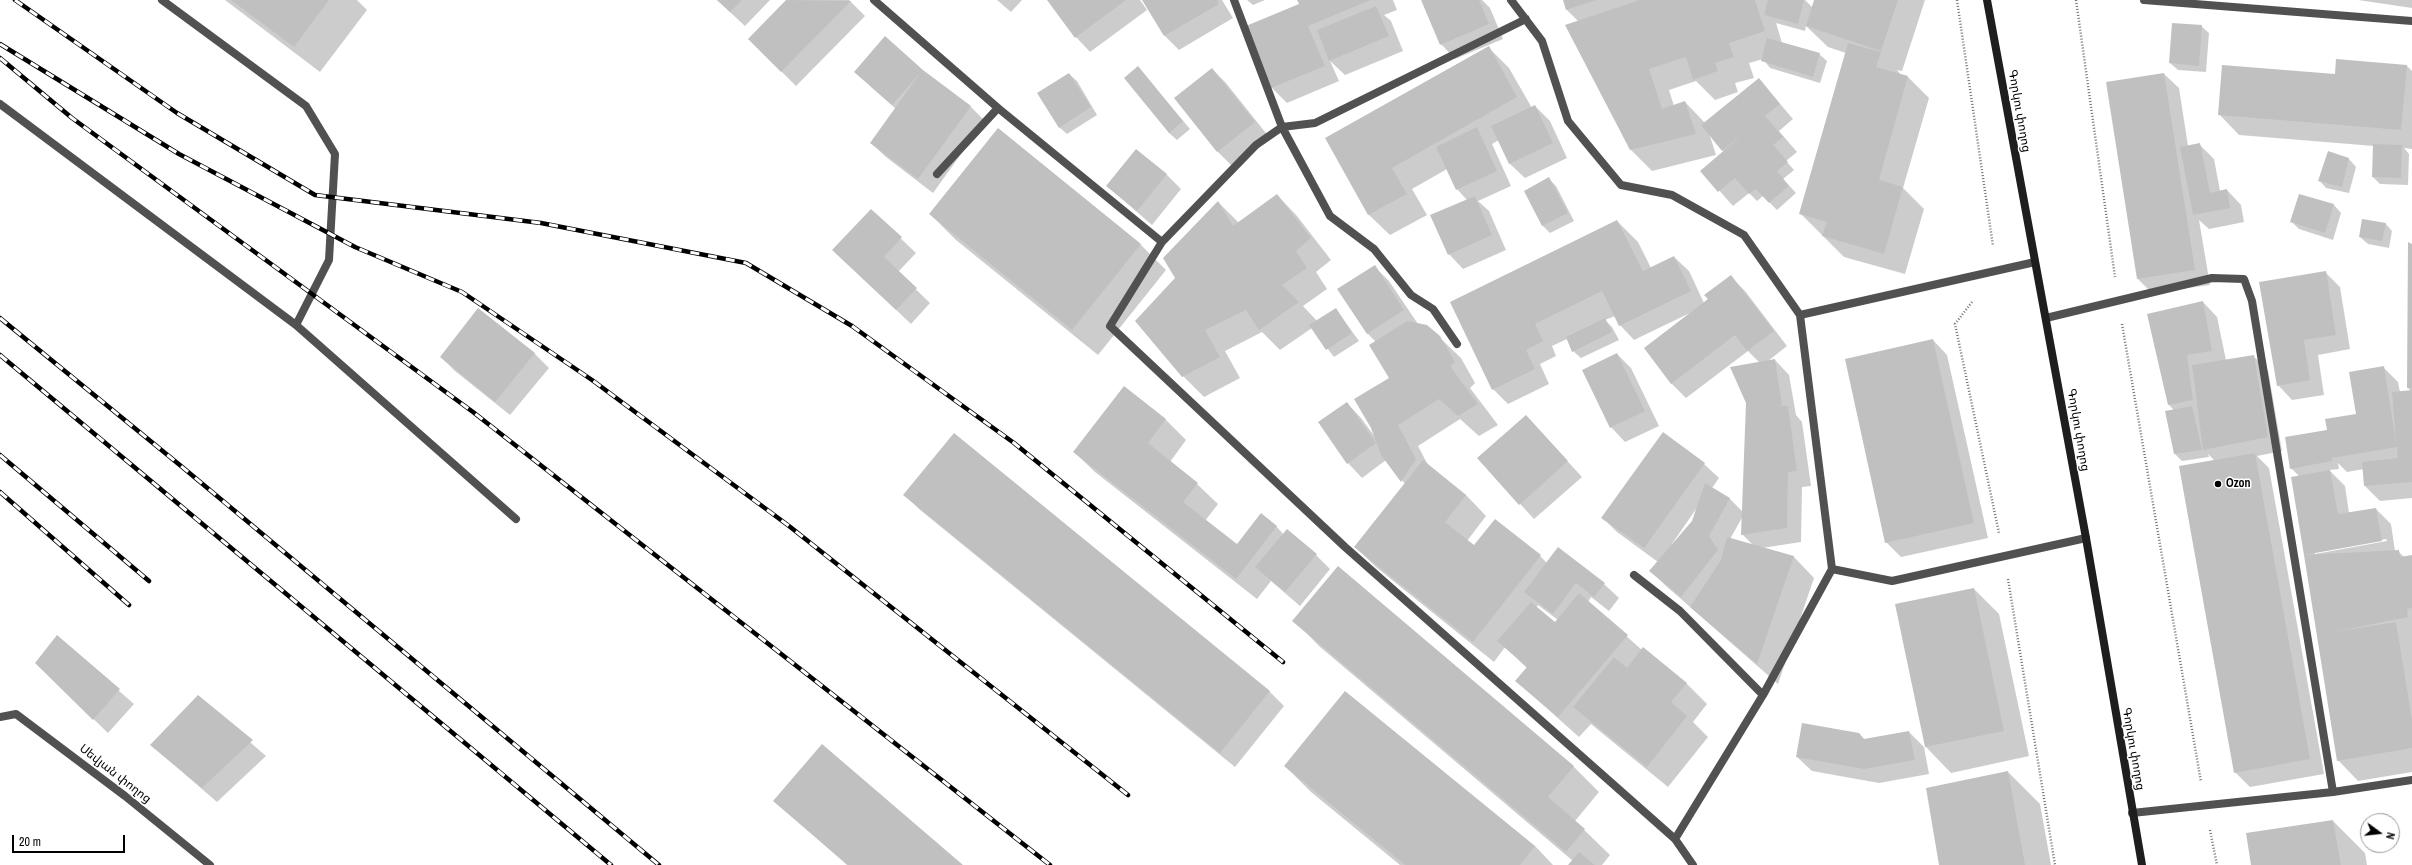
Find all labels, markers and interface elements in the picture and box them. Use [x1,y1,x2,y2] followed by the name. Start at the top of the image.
[2005,69,2033,153] street label: Գորկու փողոց
[2064,388,2092,472] street label: Գորկու փողոց
[2226,477,2251,491] place label: Ozon
[2213,479,2223,489] marker: Ozon
[2119,707,2147,791] street label: Գորկու փողոց
[76,742,154,806] street label: Սեվյան փողոց
[2360,813,2400,853] north arrow
[14,827,127,853] scale bar
[2383,831,2398,841] text: N
[19,834,41,850] text: 20 m

